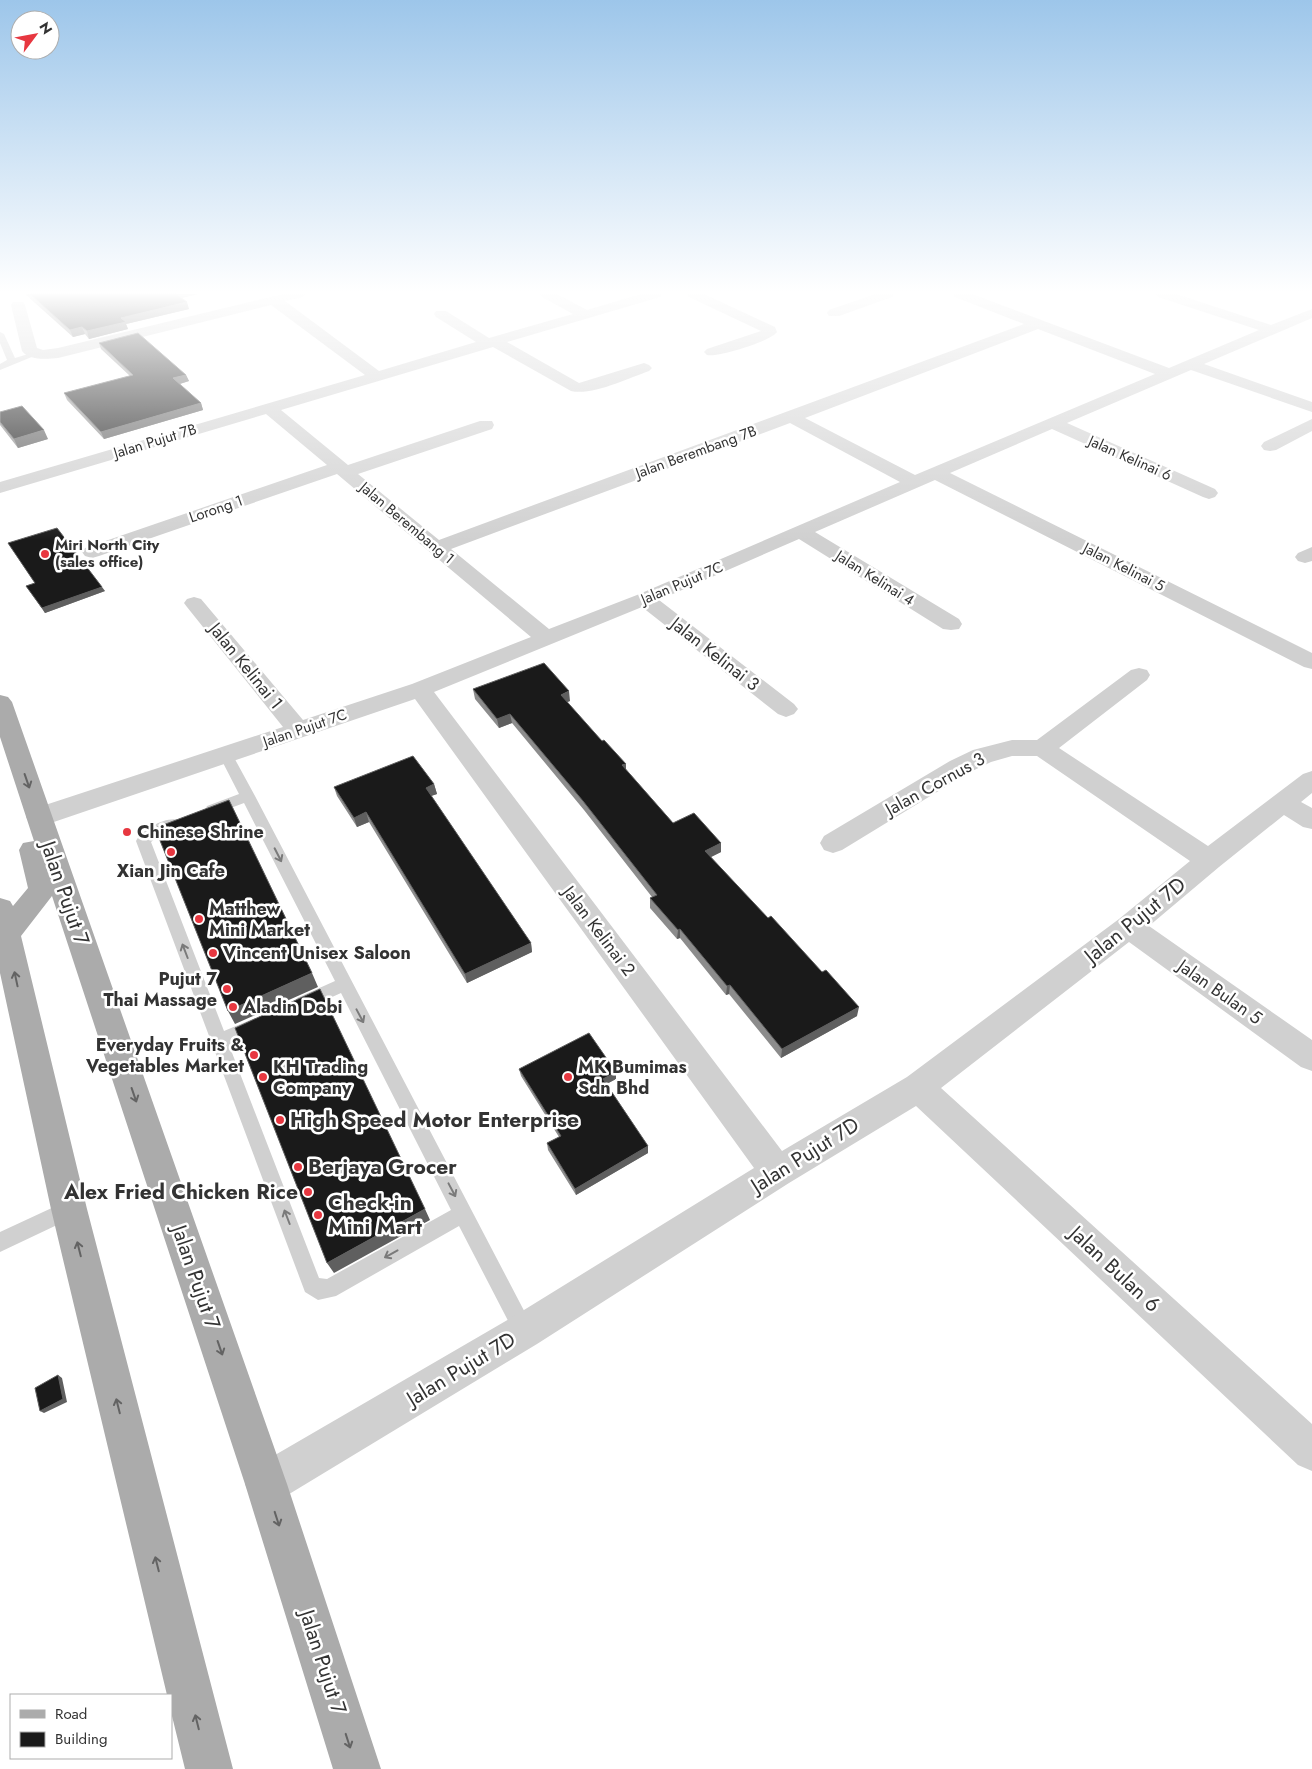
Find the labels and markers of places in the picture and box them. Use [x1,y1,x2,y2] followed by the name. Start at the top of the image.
[55,534,159,573] place label: Miri North City (sales office)
[39,548,51,560] marker: Miri North City (sales office)
[137,819,264,845] place label: Chinese Shrine
[121,826,133,838] marker: Chinese Shrine
[165,846,177,858] marker: Xian Jin Cafe
[117,858,225,884] place label: Xian Jin Cafe
[209,896,310,943] place label: Matthew Mini Market
[193,913,205,925] marker: Matthew Mini Market
[222,940,411,966] place label: Vincent Unisex Saloon
[207,947,219,959] marker: Vincent Unisex Saloon
[103,966,217,1013] place label: Pujut 7 Thai Massage
[221,983,233,995] marker: Pujut 7 Thai Massage
[242,994,343,1020] place label: Aladin Dobi
[227,1001,239,1013] marker: Aladin Dobi
[85,1032,244,1079] place label: Everyday Fruits & Vegetables Market
[248,1049,260,1061] marker: Everyday Fruits & Vegetables Market
[273,1054,368,1101] place label: KH Trading Company
[578,1054,687,1101] place label: MK Bumimas Sdn Bhd
[257,1071,269,1083] marker: KH Trading Company
[562,1071,574,1083] marker: MK Bumimas Sdn Bhd
[290,1105,579,1135] place label: High Speed Motor Enterprise
[274,1114,286,1126] marker: High Speed Motor Enterprise
[308,1152,457,1182] place label: Berjaya Grocer
[292,1161,304,1173] marker: Berjaya Grocer
[63,1177,298,1207] place label: Alex Fried Chicken Rice
[302,1186,314,1198] marker: Alex Fried Chicken Rice
[328,1188,422,1242] place label: Check-in Mini Mart
[312,1209,324,1221] marker: Check-in Mini Mart

